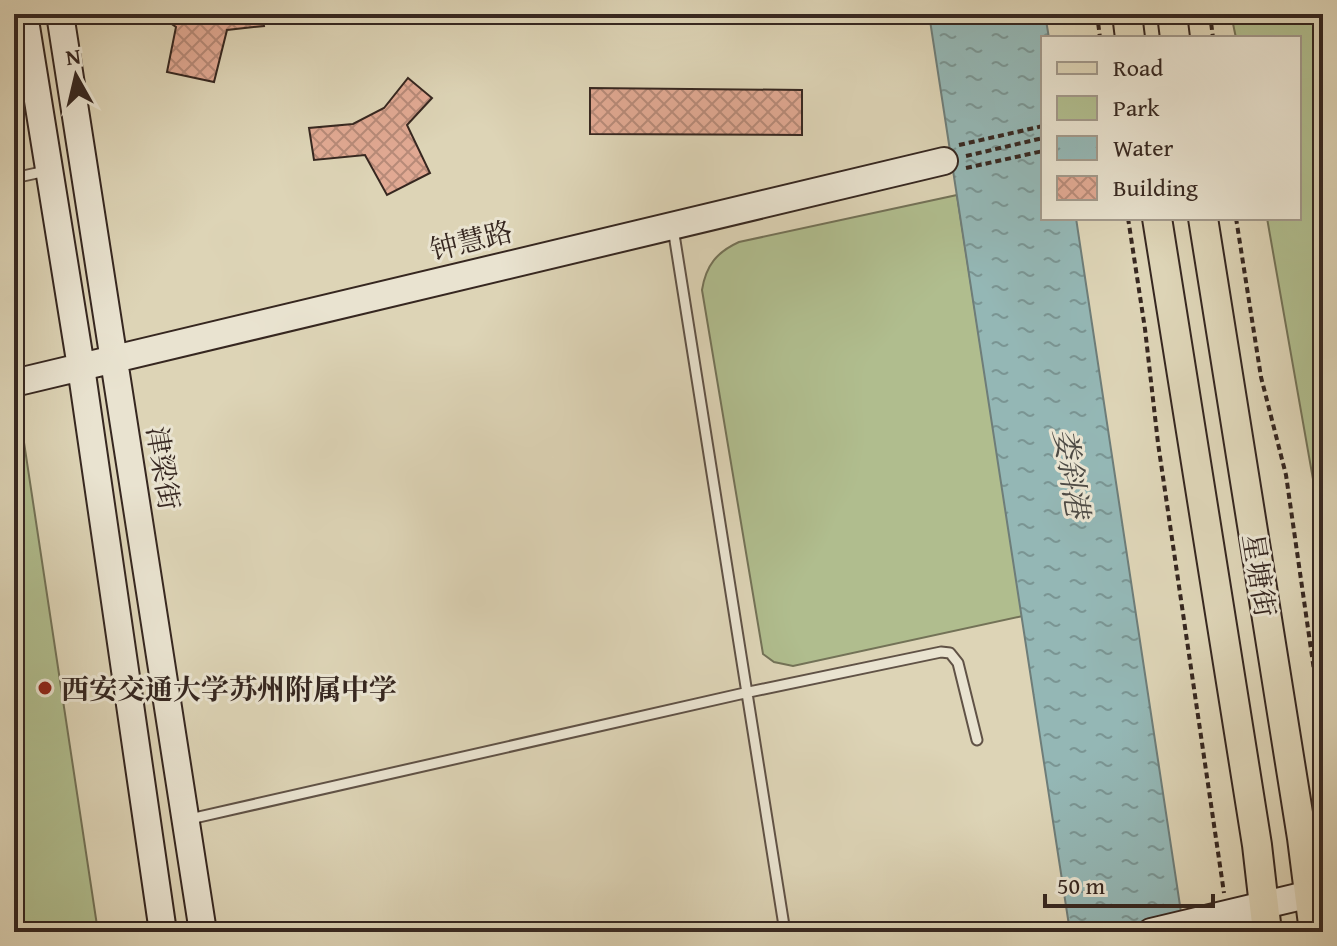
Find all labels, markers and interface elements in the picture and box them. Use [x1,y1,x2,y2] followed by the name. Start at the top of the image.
[36,36,116,116] north arrow
[1041,36,1301,220] legend
[64,39,83,73] text: N
[1113,50,1163,85] text: Road
[1113,90,1160,125] text: Park
[1113,130,1174,165] text: Water
[1113,170,1198,205] text: Building
[425,210,517,270] street label: 钟慧路
[137,423,191,513] street label: 津梁街
[1043,425,1101,525] water label: 娄斜港
[1233,530,1287,620] street label: 星塘街
[61,668,397,709] place label: 西安交通大学苏州附属中学
[36,679,54,697] marker: 西安交通大学苏州附属中学
[1045,858,1213,908] scale bar
[1057,868,1105,903] text: 50 m

